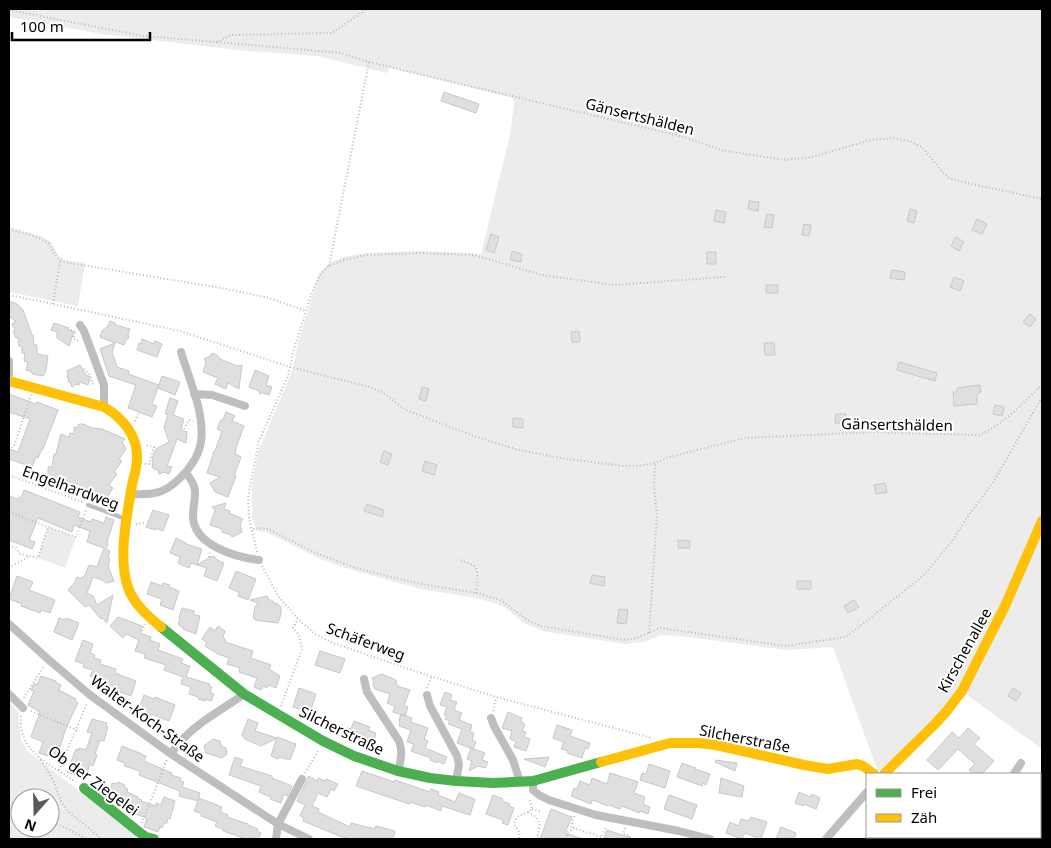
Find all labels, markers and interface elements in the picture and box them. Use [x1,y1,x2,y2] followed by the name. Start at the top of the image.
[12,10,150,42] scale bar
[20,16,64,36] text: 100 m
[583,93,697,139] street label: Gänsertshälden
[841,413,953,435] street label: Gänsertshälden
[20,460,122,514] street label: Engelhardweg
[933,604,995,696] street label: Kirschenallee
[324,618,408,664] street label: Schäferweg
[87,670,209,766] street label: Walter-Koch-Straße
[296,701,388,759] street label: Silcherstraße
[698,719,792,757] street label: Silcherstraße
[45,740,143,820] street label: Ob der Ziegelei
[866,773,1041,838] legend
[911,782,937,802] text: Frei
[10,788,60,838] north arrow
[911,807,937,827] text: Zäh
[22,815,39,837] text: N

